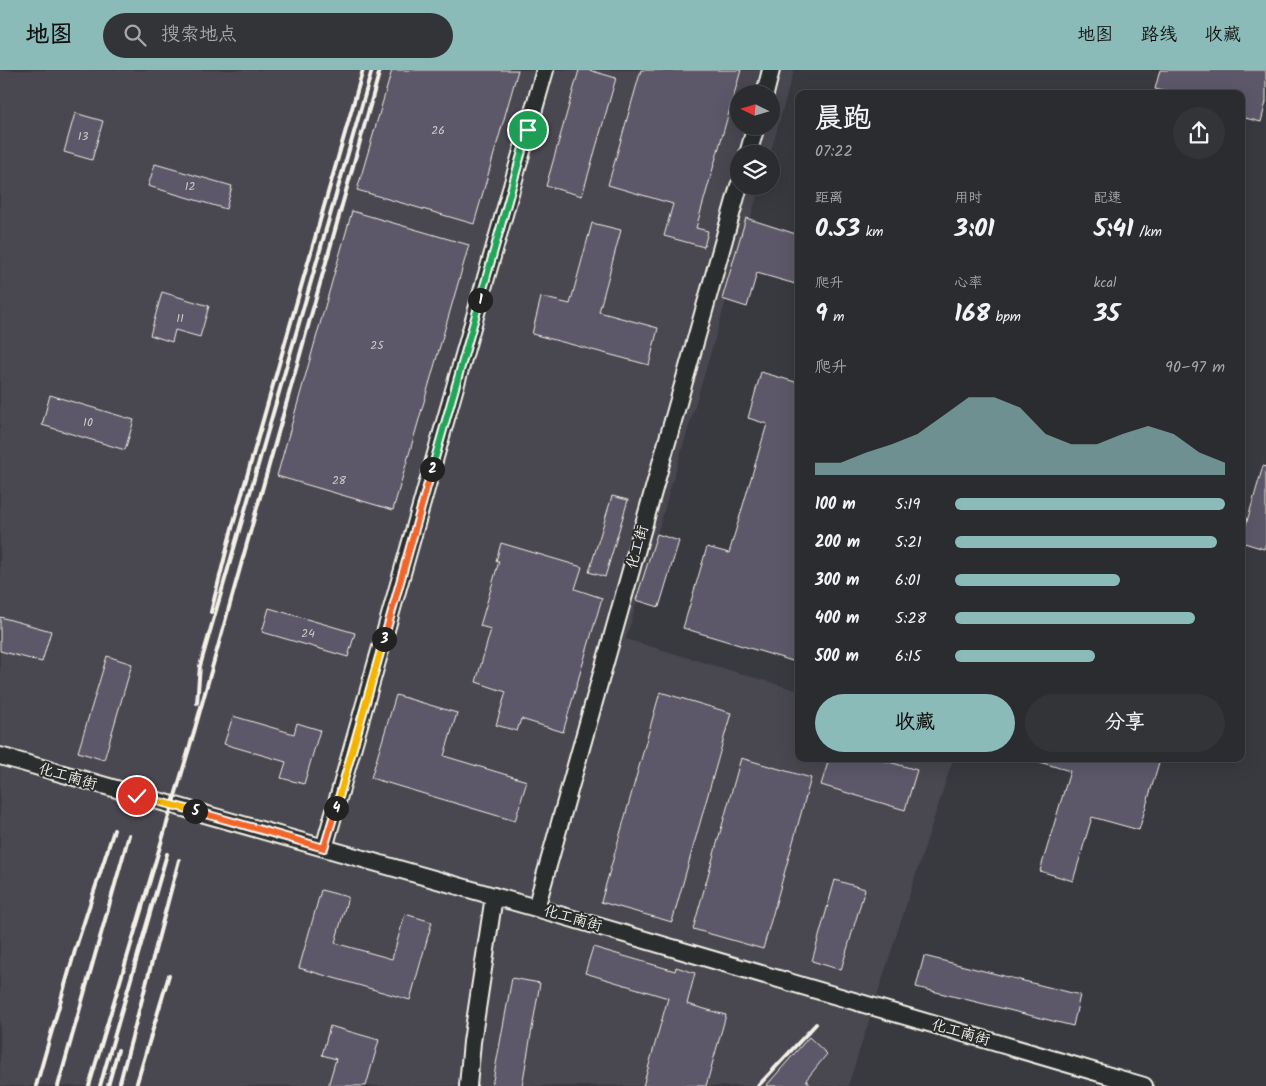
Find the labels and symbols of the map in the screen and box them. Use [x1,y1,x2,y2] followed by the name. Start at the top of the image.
[730,85,780,135] north arrow
[507,109,549,151] pin
[431,121,445,140] house number: 26
[78,127,88,146] house number: 13
[185,177,195,196] house number: 12
[468,288,492,312] pin: 1
[176,309,184,328] house number: 11
[370,336,385,355] house number: 25
[83,413,93,432] house number: 10
[420,456,444,482] pin: 2
[332,471,347,490] house number: 28
[620,522,656,572] street label: 化工街
[301,624,315,643] house number: 24
[372,626,396,652] pin: 3
[36,757,100,797] street label: 化工南街
[116,775,158,817] pin
[324,796,348,820] pin: 4
[182,798,208,824] pin: 5
[541,899,605,939] street label: 化工南街
[929,1013,993,1053] street label: 化工南街

